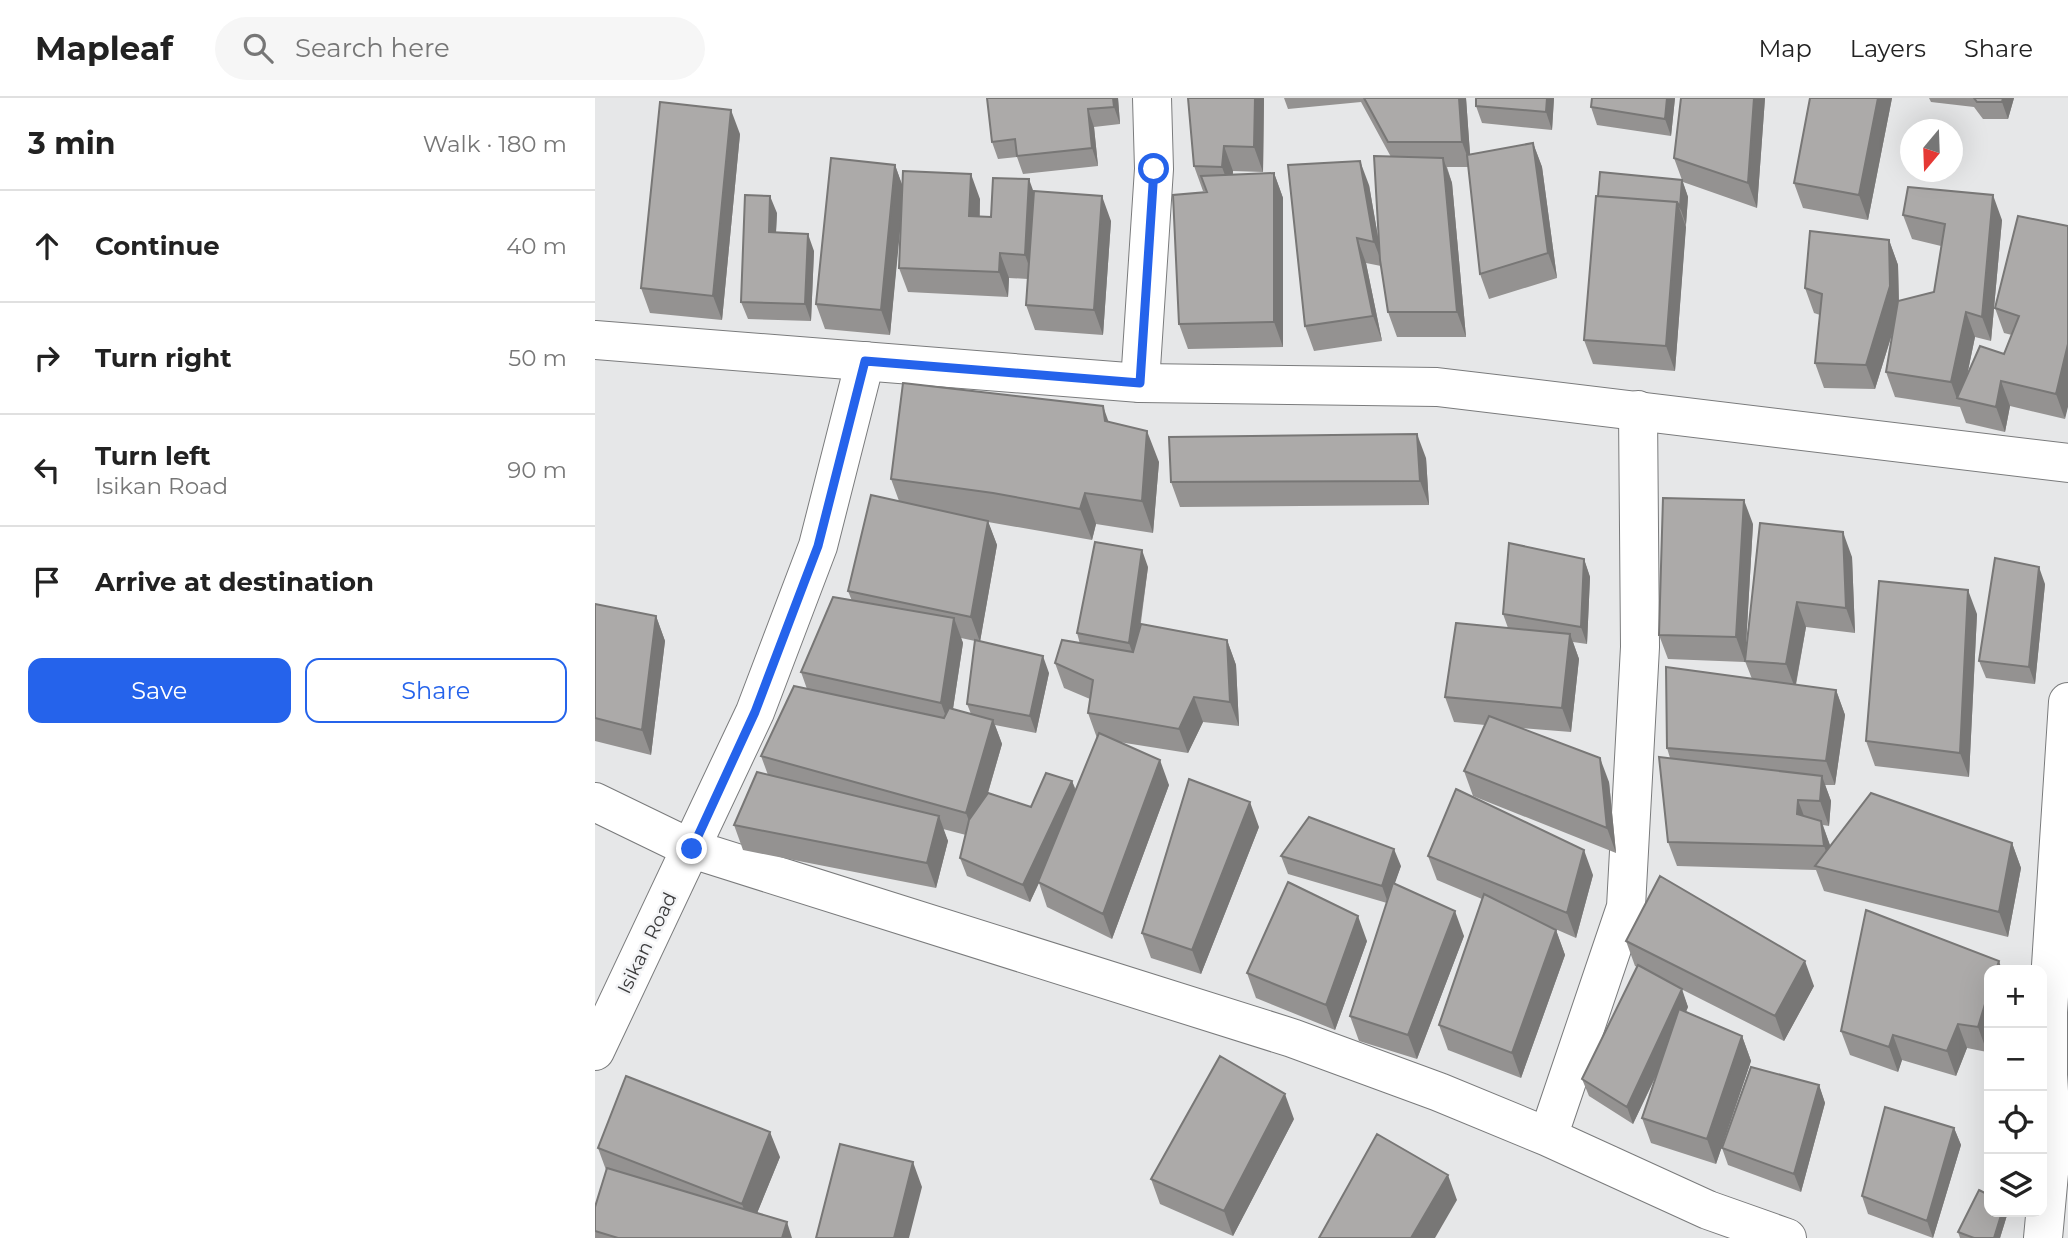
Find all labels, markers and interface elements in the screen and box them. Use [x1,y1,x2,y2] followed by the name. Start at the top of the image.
[215,17,705,80] search box
[35,28,173,68] text: Mapleaf
[239,29,277,67] icon: search
[295,32,450,64] text: Search here
[1758,34,1812,63] text: Map
[1850,34,1926,63] text: Layers
[1964,34,2033,63] text: Share
[1900,119,1963,182] north arrow
[28,125,115,162] text: 3 min
[423,130,567,158] text: Walk · 180 m
[1138,153,1169,184] route start
[28,227,66,265] icon: ahead
[95,230,220,262] text: Continue
[506,232,567,260] text: 40 m
[28,339,66,377] icon: right
[95,342,231,374] text: Turn right
[508,344,567,372] text: 50 m
[95,440,211,472] text: Turn left
[28,451,66,489] icon: left
[507,456,567,484] text: 90 m
[95,472,228,500] text: Isikan Road
[28,563,66,601] icon: arrive
[95,566,374,598] text: Arrive at destination
[28,658,291,723] button: Save
[305,658,567,723] button: Share
[676,833,707,864] route end
[613,889,681,997] street label: Isikan Road
[1984,965,2047,1217] map controls
[1984,965,2047,1028] button: +
[1984,1028,2047,1091] button: −
[1984,1091,2047,1154] button: locate
[1984,1154,2047,1217] button: layers

